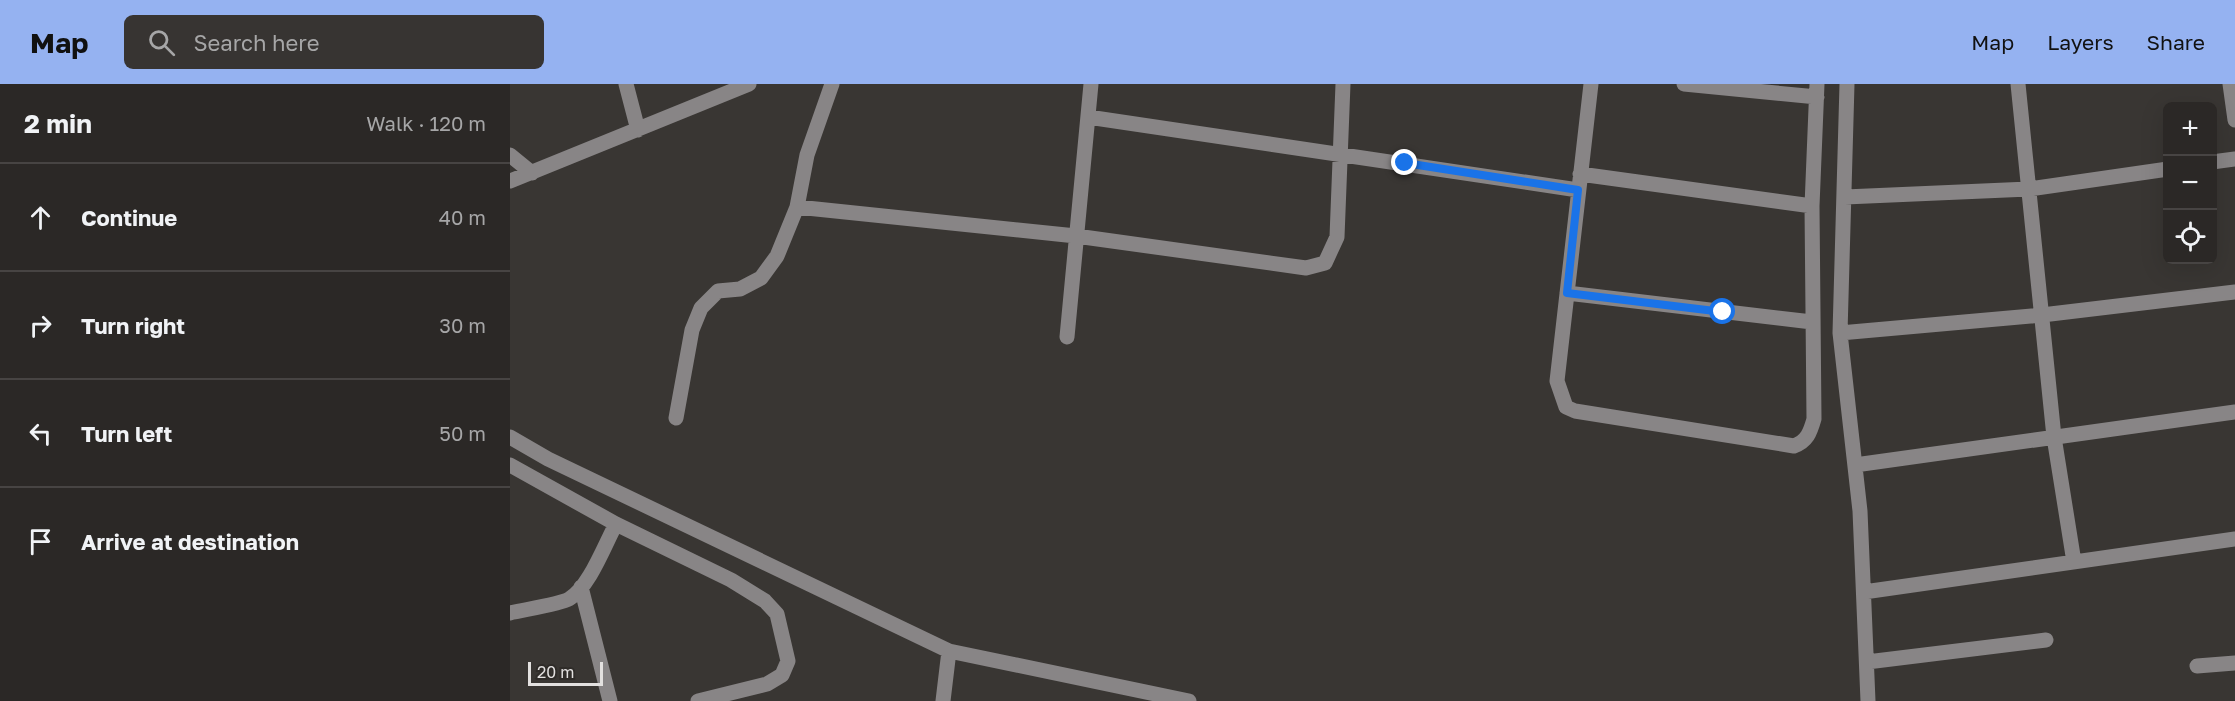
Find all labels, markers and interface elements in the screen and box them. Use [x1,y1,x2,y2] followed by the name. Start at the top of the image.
[124,15,544,69] search box
[30,26,88,59] text: Map
[145,26,178,59] icon: search
[193,29,319,56] text: Search here
[1971,29,2014,55] text: Map
[2047,29,2114,55] text: Layers
[2147,29,2205,55] text: Share
[2163,102,2217,264] map controls
[2163,102,2217,156] button: +
[24,108,92,139] text: 2 min
[366,111,486,135] text: Walk · 120 m
[1391,149,1417,175] route end
[2163,156,2217,210] button: −
[24,201,57,234] icon: ahead
[81,204,177,231] text: Continue
[439,205,486,229] text: 40 m
[2163,210,2217,264] button: locate
[1709,298,1735,324] route start
[24,309,57,342] icon: right
[81,312,185,339] text: Turn right
[439,313,486,337] text: 30 m
[24,417,57,450] icon: left
[81,420,172,447] text: Turn left
[439,421,486,445] text: 50 m
[24,525,57,558] icon: arrive
[81,528,299,555] text: Arrive at destination
[528,659,603,686] scale bar
[537,662,574,682] text: 20 m

